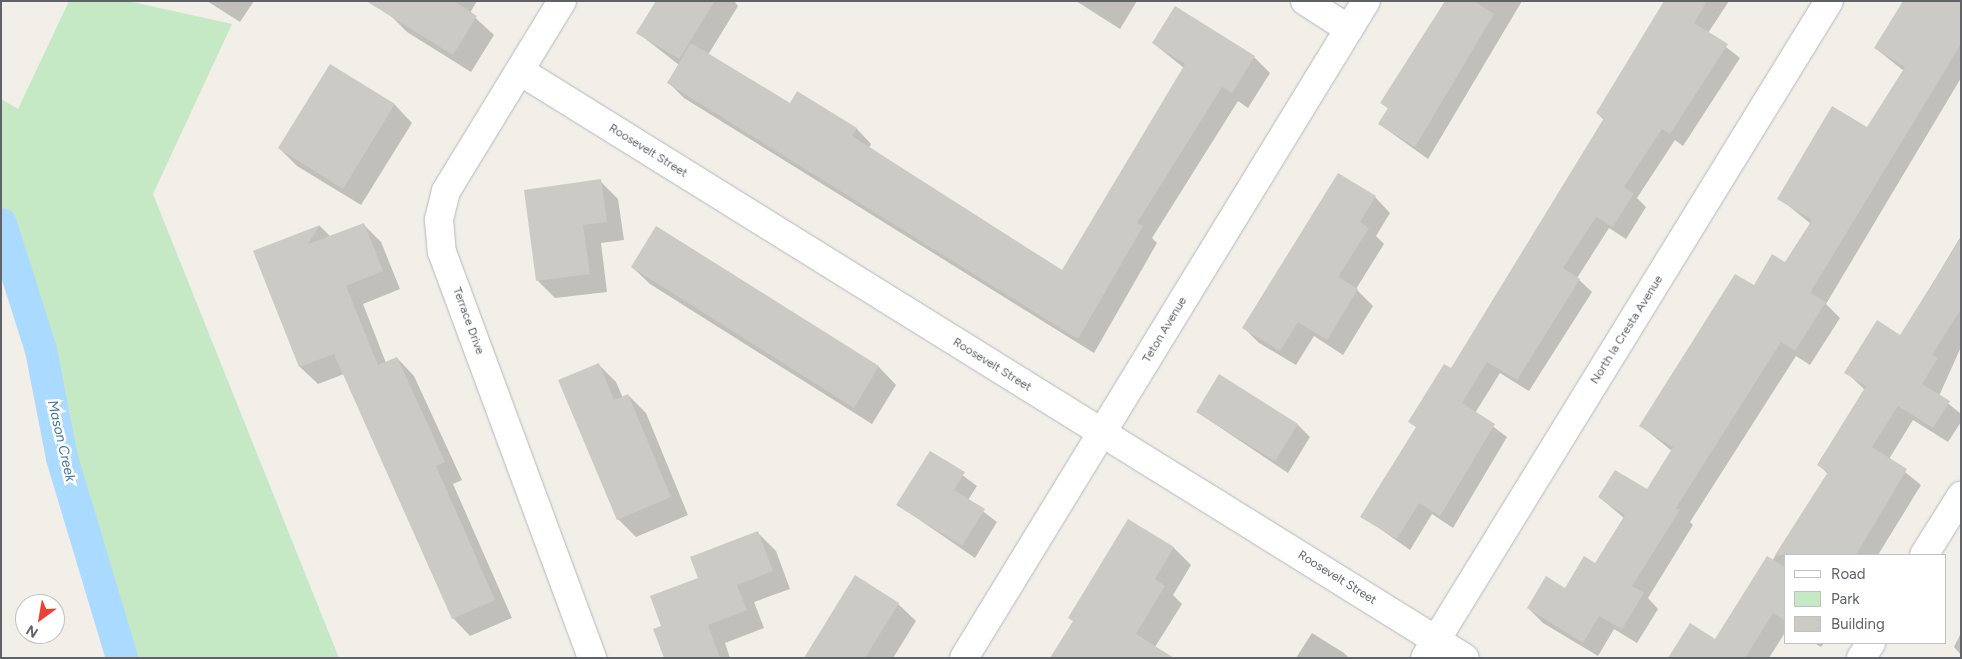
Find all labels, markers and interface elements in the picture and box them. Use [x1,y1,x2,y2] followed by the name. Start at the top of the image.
[606,121,690,181] street label: Roosevelt Street
[1588,273,1666,387] street label: North la Cresta Avenue
[449,285,487,357] street label: Terrace Drive
[1140,295,1190,365] street label: Teton Avenue
[950,335,1034,395] street label: Roosevelt Street
[43,399,79,483] water label: Mason Creek
[1295,548,1379,608] street label: Roosevelt Street
[1784,554,1947,644] legend
[1831,565,1866,583] text: Road
[1831,590,1860,608] text: Park
[15,594,65,644] north arrow
[1831,615,1885,633] text: Building
[23,621,41,641] text: N

